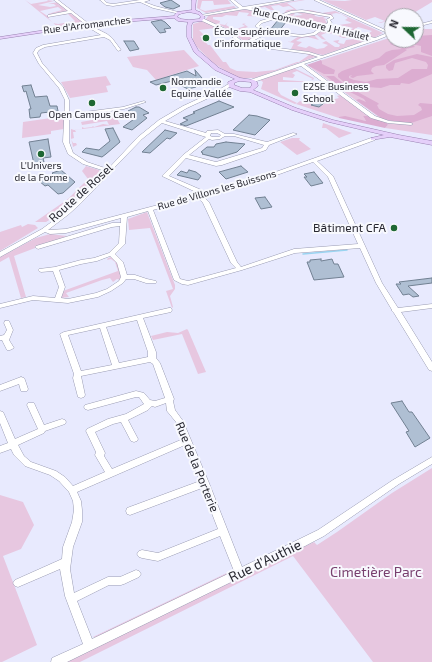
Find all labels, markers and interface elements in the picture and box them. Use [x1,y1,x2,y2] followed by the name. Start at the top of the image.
[252,5,370,43] street label: Rue Commodore J H Hallet
[384,8,424,48] north arrow
[43,14,131,36] street label: Rue d'Arromanches
[386,18,401,30] text: N
[214,26,289,50] place label: École supérieure d'informatique
[201,33,211,43] marker: École supérieure d'informatique
[171,76,232,100] place label: Normandie Equine Vallée
[303,81,368,104] place label: E2SE Business School
[158,83,168,93] marker: Normandie Equine Vallée
[290,88,300,98] marker: E2SE Business School
[87,98,97,108] marker: Open Campus Caen
[48,109,136,121] place label: Open Campus Caen
[36,149,46,159] marker: L'Univers de la Forme
[14,160,68,184] place label: L'Univers de la Forme
[46,161,116,225] street label: Route de Rosel
[156,167,278,213] street label: Rue de Villons les Buissons
[313,221,386,235] place label: Bâtiment CFA
[389,223,399,233] marker: Bâtiment CFA
[172,420,222,514] street label: Rue de la Porterie
[226,536,304,586] street label: Rue d'Authie
[330,564,422,580] park label: Cimetière Parc

